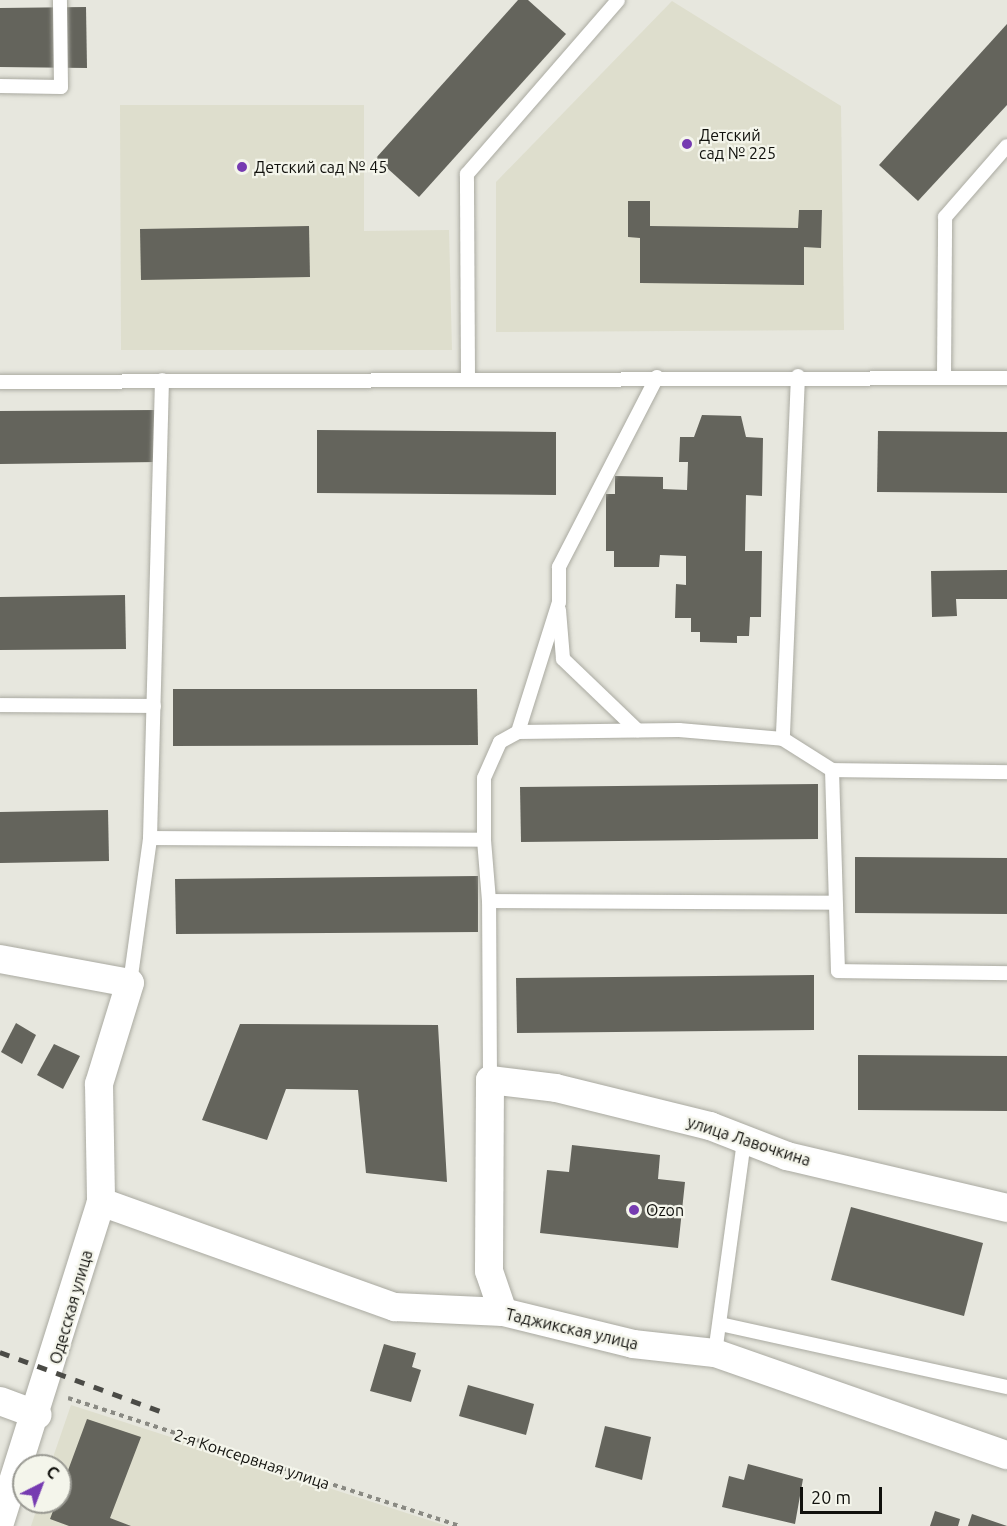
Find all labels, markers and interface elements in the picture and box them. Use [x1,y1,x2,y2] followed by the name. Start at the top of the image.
[699,125,776,163] place label: Детский сад № 225
[680,137,694,151] marker: Детский сад № 225
[254,157,387,177] place label: Детский сад № 45
[235,160,249,174] marker: Детский сад № 45
[685,1112,813,1170] street label: улица Лавочкина
[646,1200,684,1220] place label: Ozon
[627,1203,641,1217] marker: Ozon
[46,1248,96,1366] street label: Одесская улица
[504,1304,640,1354] street label: Таджикская улица
[172,1425,332,1493] street label: 2-я Консервная улица
[12,1454,72,1514] north arrow
[43,1462,63,1482] text: С
[803,1475,886,1513] scale bar
[811,1487,851,1507] text: 20 m

